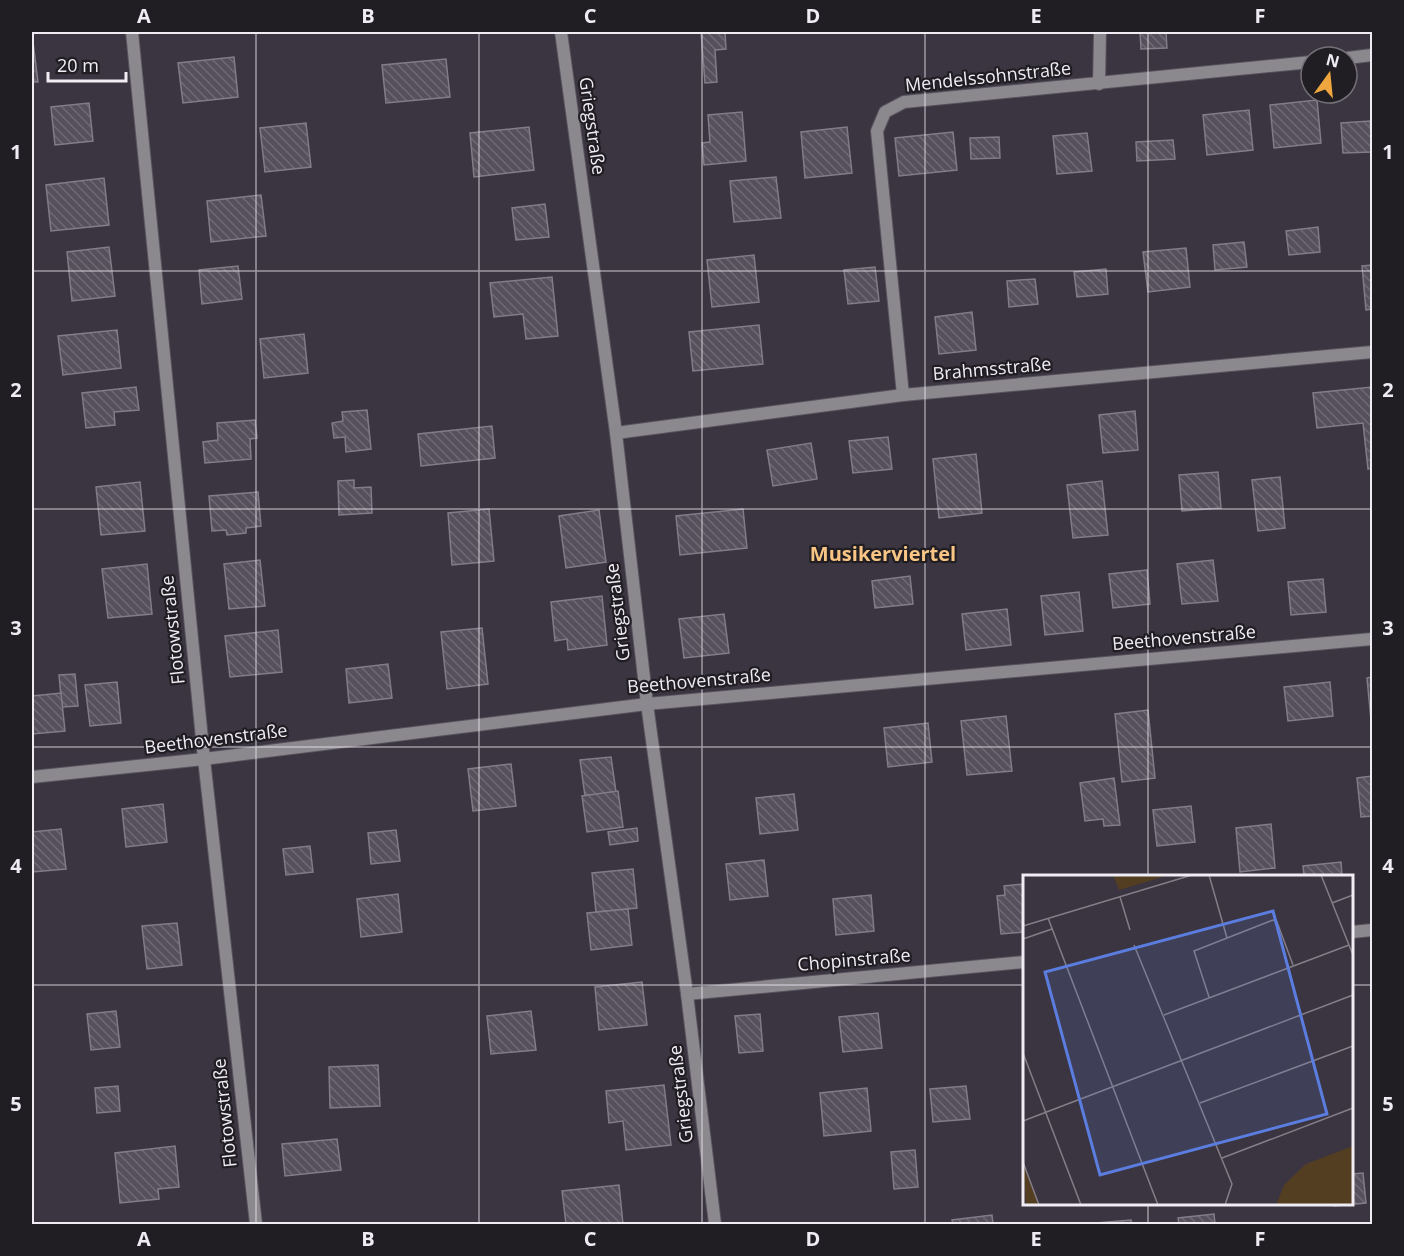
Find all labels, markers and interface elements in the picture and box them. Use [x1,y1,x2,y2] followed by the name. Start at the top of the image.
[137,2,151,29] text: A
[361,2,375,29] text: B
[584,2,597,29] text: C
[806,2,820,29] text: D
[1030,2,1042,29] text: E
[1255,2,1265,29] text: F
[48,45,126,83] scale bar
[1299,45,1359,105] north arrow
[1324,48,1342,73] text: N
[57,53,99,77] text: 20 m
[904,55,1072,97] street label: Mendelssohnstraße
[574,75,612,176] street label: Griegstraße
[10,138,22,165] text: 1
[1382,138,1394,165] text: 1
[932,351,1052,385] street label: Brahmsstraße
[10,376,22,403] text: 2
[1382,376,1394,403] text: 2
[810,540,956,567] district label: Musikerviertel
[599,562,635,662] street label: Griegstraße
[154,574,190,686] street label: Flotowstraße
[10,614,22,641] text: 3
[1382,614,1394,641] text: 3
[1111,619,1257,655] street label: Beethovenstraße
[626,662,772,698] street label: Beethovenstraße
[143,717,289,759] street label: Beethovenstraße
[10,852,22,879] text: 4
[1382,852,1394,879] text: 4
[1023,875,1353,1205] inset map
[796,942,911,976] street label: Chopinstraße
[662,1044,698,1144] street label: Griegstraße
[206,1057,242,1169] street label: Flotowstraße
[10,1090,22,1117] text: 5
[1382,1090,1394,1117] text: 5
[137,1225,151,1252] text: A
[361,1225,375,1252] text: B
[584,1225,597,1252] text: C
[806,1225,820,1252] text: D
[1030,1225,1042,1252] text: E
[1255,1225,1265,1252] text: F

